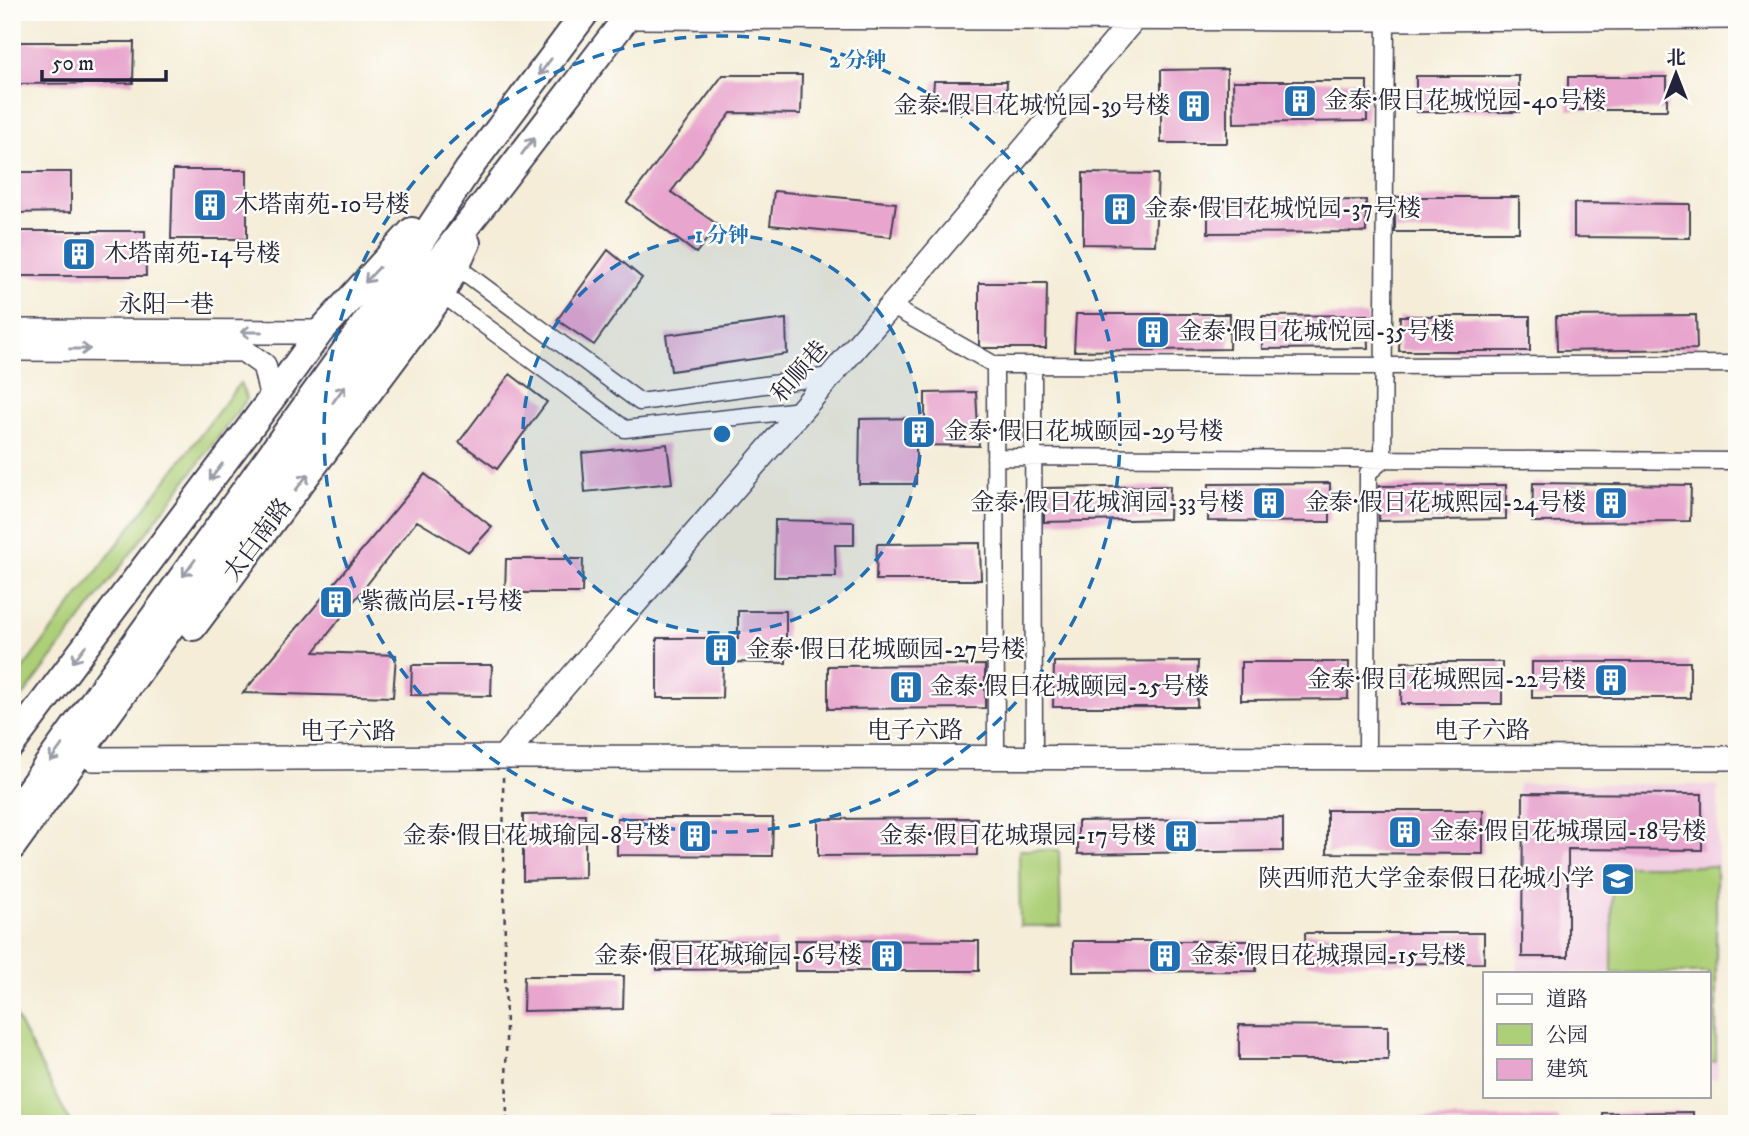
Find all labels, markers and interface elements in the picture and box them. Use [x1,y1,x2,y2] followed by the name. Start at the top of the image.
[42,38,166,82] scale bar
[1640,38,1710,108] north arrow
[1666,47,1686,70] text: 北
[830,48,886,74] text: 2 分钟
[52,51,94,77] text: 50 m
[538,57,552,76] one-way arrow
[1281,82,1319,120] building icon: 金泰·假日花城悦园-40号楼
[1324,86,1606,116] place label: 金泰·假日花城悦园-40号楼
[1175,87,1213,125] building icon: 金泰·假日花城悦园-39号楼
[894,91,1170,121] place label: 金泰·假日花城悦园-39号楼
[521,137,536,156] one-way arrow
[191,186,229,224] building icon: 木塔南苑-10号楼
[234,190,409,220] place label: 木塔南苑-10号楼
[1101,190,1139,228] building icon: 金泰·假日花城悦园-37号楼
[1144,194,1421,224] place label: 金泰·假日花城悦园-37号楼
[695,223,749,249] text: 1 分钟
[60,235,98,273] building icon: 木塔南苑-14号楼
[104,239,280,269] place label: 木塔南苑-14号楼
[364,266,380,284] one-way arrow
[118,290,214,320] street label: 永阳一巷
[1134,313,1172,351] building icon: 金泰·假日花城悦园-35号楼
[1178,317,1454,347] place label: 金泰·假日花城悦园-35号楼
[240,325,263,339] one-way arrow
[765,335,835,409] street label: 和顺巷
[69,342,92,356] one-way arrow
[332,385,346,404] one-way arrow
[900,413,938,451] building icon: 金泰·假日花城颐园-29号楼
[944,417,1223,447] place label: 金泰·假日花城颐园-29号楼
[710,422,734,446] centre of rings
[209,462,224,481] one-way arrow
[295,473,310,491] one-way arrow
[1250,484,1288,522] building icon: 金泰·假日花城润园-33号楼
[1592,484,1630,522] building icon: 金泰·假日花城熙园-24号楼
[971,488,1244,518] place label: 金泰·假日花城润园-33号楼
[1305,488,1586,518] place label: 金泰·假日花城熙园-24号楼
[217,493,299,587] street label: 太白南路
[182,558,196,577] one-way arrow
[317,583,355,621] building icon: 紫薇尚层-1号楼
[360,587,523,617] place label: 紫薇尚层-1号楼
[702,631,740,669] building icon: 金泰·假日花城颐园-27号楼
[746,635,1025,665] place label: 金泰·假日花城颐园-27号楼
[72,644,87,663] one-way arrow
[1592,661,1630,699] building icon: 金泰·假日花城熙园-22号楼
[1307,665,1586,695] place label: 金泰·假日花城熙园-22号楼
[887,668,925,706] building icon: 金泰·假日花城颐园-25号楼
[930,672,1209,702] place label: 金泰·假日花城颐园-25号楼
[867,716,963,746] street label: 电子六路
[1434,716,1530,746] street label: 电子六路
[300,717,396,747] street label: 电子六路
[49,743,63,762] one-way arrow
[1386,813,1424,851] building icon: 金泰·假日花城璟园-18号楼
[676,817,714,855] building icon: 金泰·假日花城瑜园-8号楼
[1162,817,1200,855] building icon: 金泰·假日花城璟园-17号楼
[1430,817,1706,847] place label: 金泰·假日花城璟园-18号楼
[402,821,670,851] place label: 金泰·假日花城瑜园-8号楼
[879,821,1156,851] place label: 金泰·假日花城璟园-17号楼
[1599,860,1637,898] school or university icon: 陕西师范大学金泰假日花城小学
[1258,864,1594,894] place label: 陕西师范大学金泰假日花城小学
[868,937,906,975] building icon: 金泰·假日花城瑜园-6号楼
[1146,937,1184,975] building icon: 金泰·假日花城璟园-15号楼
[594,941,862,971] place label: 金泰·假日花城瑜园-6号楼
[1190,941,1466,971] place label: 金泰·假日花城璟园-15号楼
[1483,972,1710,1098] legend
[1546,987,1588,1013] text: 道路
[1546,1023,1588,1049] text: 公园
[1546,1057,1588,1083] text: 建筑

